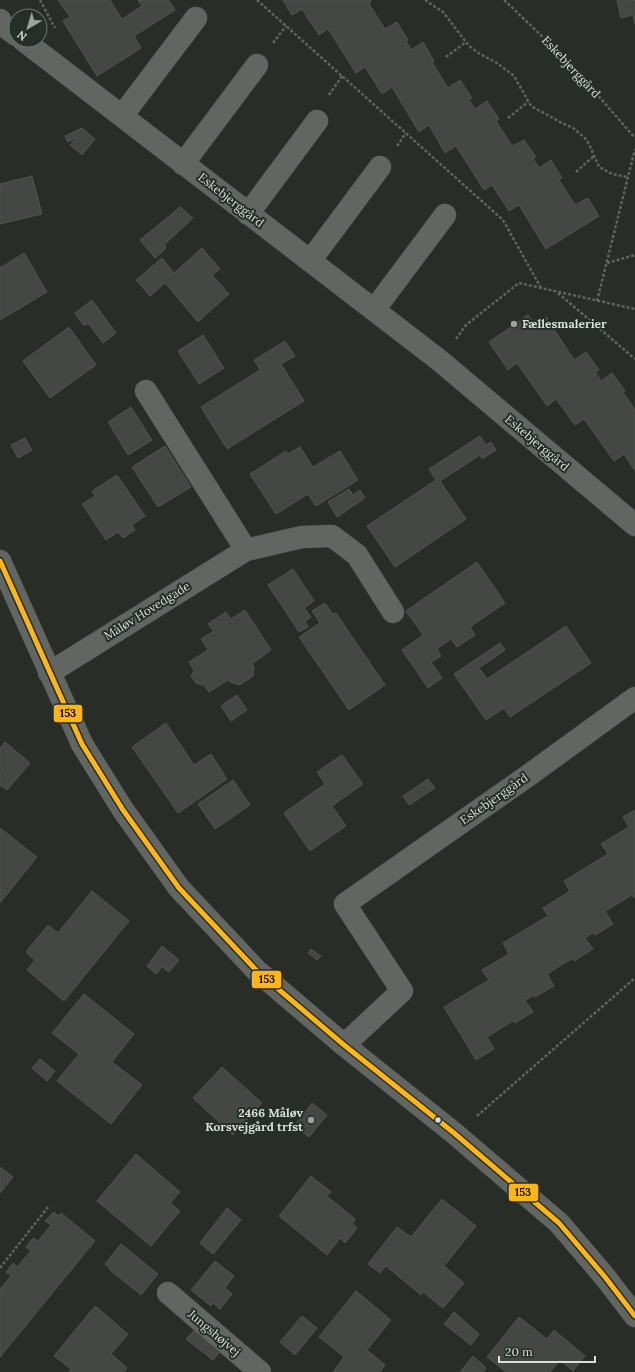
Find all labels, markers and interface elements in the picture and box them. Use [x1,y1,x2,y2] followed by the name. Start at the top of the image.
[8,8,48,48] north arrow
[14,27,30,44] text: N
[539,33,604,101] street label: Eskebjerggård
[195,169,267,230] street label: Eskebjerggård
[522,316,607,331] place label: Fællesmalerier
[509,319,519,329] marker: Fællesmalerier
[502,411,573,474] street label: Eskebjerggård
[101,578,193,643] street label: Måløv Hovedgade
[53,704,83,723] line badge: 153
[60,706,76,720] text: 153
[457,770,531,828] street label: Eskebjerggård
[251,970,282,989] line badge: 153
[259,972,275,986] text: 153
[205,1105,304,1134] place label: 2466 Måløv Korsvejgård trfst
[306,1115,316,1125] marker: 2466 Måløv Korsvejgård trfst
[433,1115,443,1125] unlabelled marker
[508,1183,539,1202] line badge: 153
[515,1185,531,1199] text: 153
[184,1306,244,1359] street label: Jungshøjvej
[499,1338,595,1364] scale bar
[505,1344,533,1359] text: 20 m

